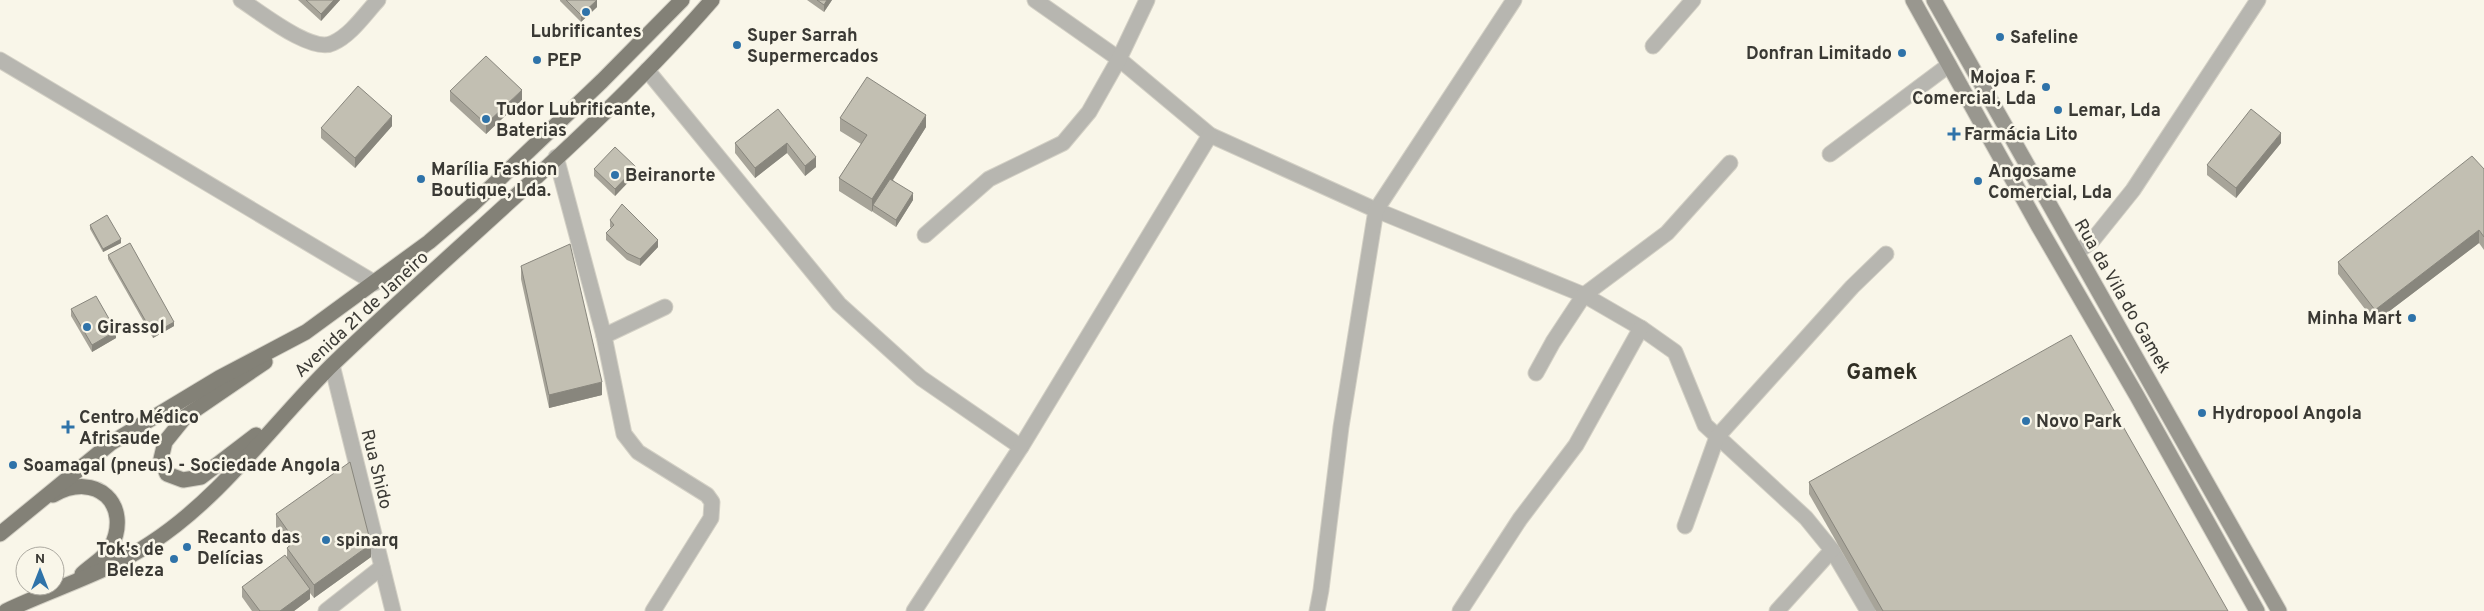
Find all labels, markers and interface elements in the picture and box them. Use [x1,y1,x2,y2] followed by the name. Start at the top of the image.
[580,6,592,18] marker: Lubrificantes
[530,21,642,44] place label: Lubrificantes
[747,25,879,69] place label: Super Sarrah Supermercados
[2010,27,2078,50] place label: Safeline
[1994,31,2006,43] marker: Safeline
[731,39,743,51] marker: Super Sarrah Supermercados
[1746,43,1892,66] place label: Donfran Limitado
[1896,47,1908,59] marker: Donfran Limitado
[547,50,582,73] place label: PEP
[531,54,543,66] marker: PEP
[1912,67,2036,111] place label: Mojoa F. Comercial, Lda
[2040,81,2052,93] marker: Mojoa F. Comercial, Lda
[496,99,655,143] place label: Tudor Lubrificante, Baterias
[2068,100,2161,123] place label: Lemar, Lda
[2052,104,2064,116] marker: Lemar, Lda
[480,113,492,125] marker: Tudor Lubrificante, Baterias
[1964,124,2078,147] place label: Farmácia Lito
[1948,128,1960,140] marker: Farmácia Lito
[431,159,557,203] place label: Marília Fashion Boutique, Lda.
[1988,161,2112,205] place label: Angosame Comercial, Lda
[625,165,715,188] place label: Beiranorte
[609,169,621,181] marker: Beiranorte
[415,173,427,185] marker: Marília Fashion Boutique, Lda.
[1972,175,1984,187] marker: Angosame Comercial, Lda
[2068,215,2175,378] street label: Rua da Vila do Gamek
[290,247,434,383] street label: Avenida 21 de Janeiro
[2307,308,2402,331] place label: Minha Mart
[2406,312,2418,324] marker: Minha Mart
[97,317,165,340] place label: Girassol
[81,321,93,333] marker: Girassol
[1846,360,1918,387] district label: Gamek
[2212,403,2362,426] place label: Hydropool Angola
[79,407,199,451] place label: Centro Médico Afrisaude
[2196,407,2208,419] marker: Hydropool Angola
[2036,411,2122,434] place label: Novo Park
[2020,415,2032,427] marker: Novo Park
[61,420,75,434] marker: Centro Médico Afrisaude
[355,427,397,512] street label: Rua Shido
[23,455,340,478] place label: Soamagal (pneus) - Sociedade Angola
[7,459,19,471] marker: Soamagal (pneus) - Sociedade Angola
[197,527,300,571] place label: Recanto das Delícias
[336,530,399,553] place label: spinarq
[320,534,332,546] marker: spinarq
[96,539,164,583] place label: Tok's de Beleza
[181,541,193,553] marker: Recanto das Delícias
[15,546,65,596] north arrow
[35,551,45,568] text: N
[168,553,180,565] marker: Tok's de Beleza

